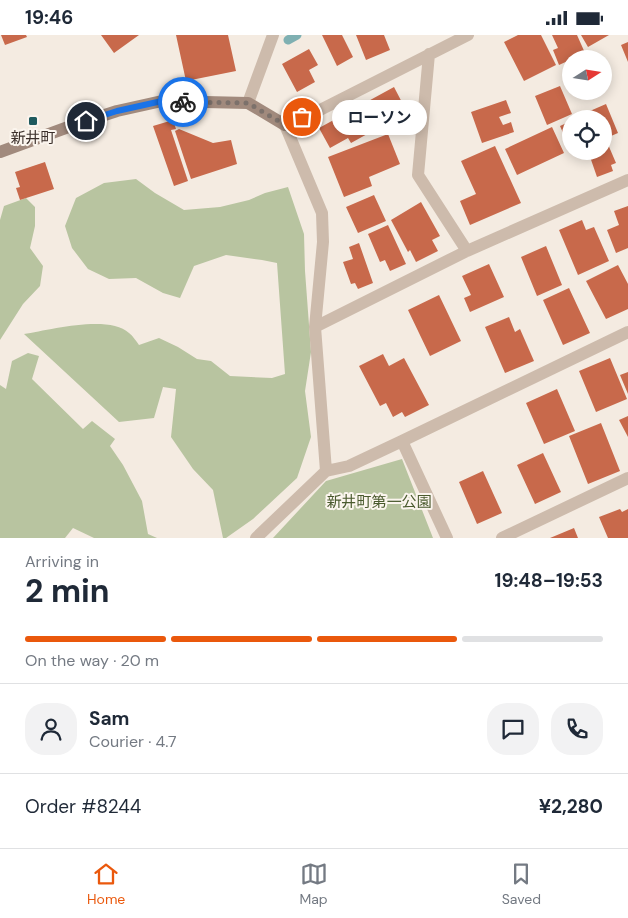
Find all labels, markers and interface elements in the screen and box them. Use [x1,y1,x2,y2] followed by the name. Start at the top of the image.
[25,5,73,30] text: 19:46
[562,50,612,100] north arrow
[562,50,612,160] map controls
[158,77,208,127] courier
[169,88,197,116] icon: bike
[281,96,323,138] pin
[332,99,427,135] callout: ローソン
[65,100,107,142] pin
[288,103,316,131] icon: bag
[72,107,100,135] icon: home
[347,107,412,128] text: ローソン
[562,110,612,160] button: locate
[27,115,39,127] marker: 新井町
[10,128,56,148] place label: 新井町
[326,492,432,512] park label: 新井町第一公園
[25,551,99,572] text: Arriving in
[495,568,603,593] text: 19:48–19:53
[25,570,110,612] text: 2 min
[25,650,159,671] text: On the way · 20 m
[25,703,77,755] button: person
[487,703,539,755] button: chat
[551,703,603,755] button: phone
[89,706,130,731] text: Sam
[89,731,177,752] text: Courier · 4.7
[25,794,141,819] text: Order #8244
[539,794,603,819] text: ¥2,280
[87,860,125,908] tab: Home
[299,860,328,908] tab: Map
[502,860,541,908] tab: Saved

